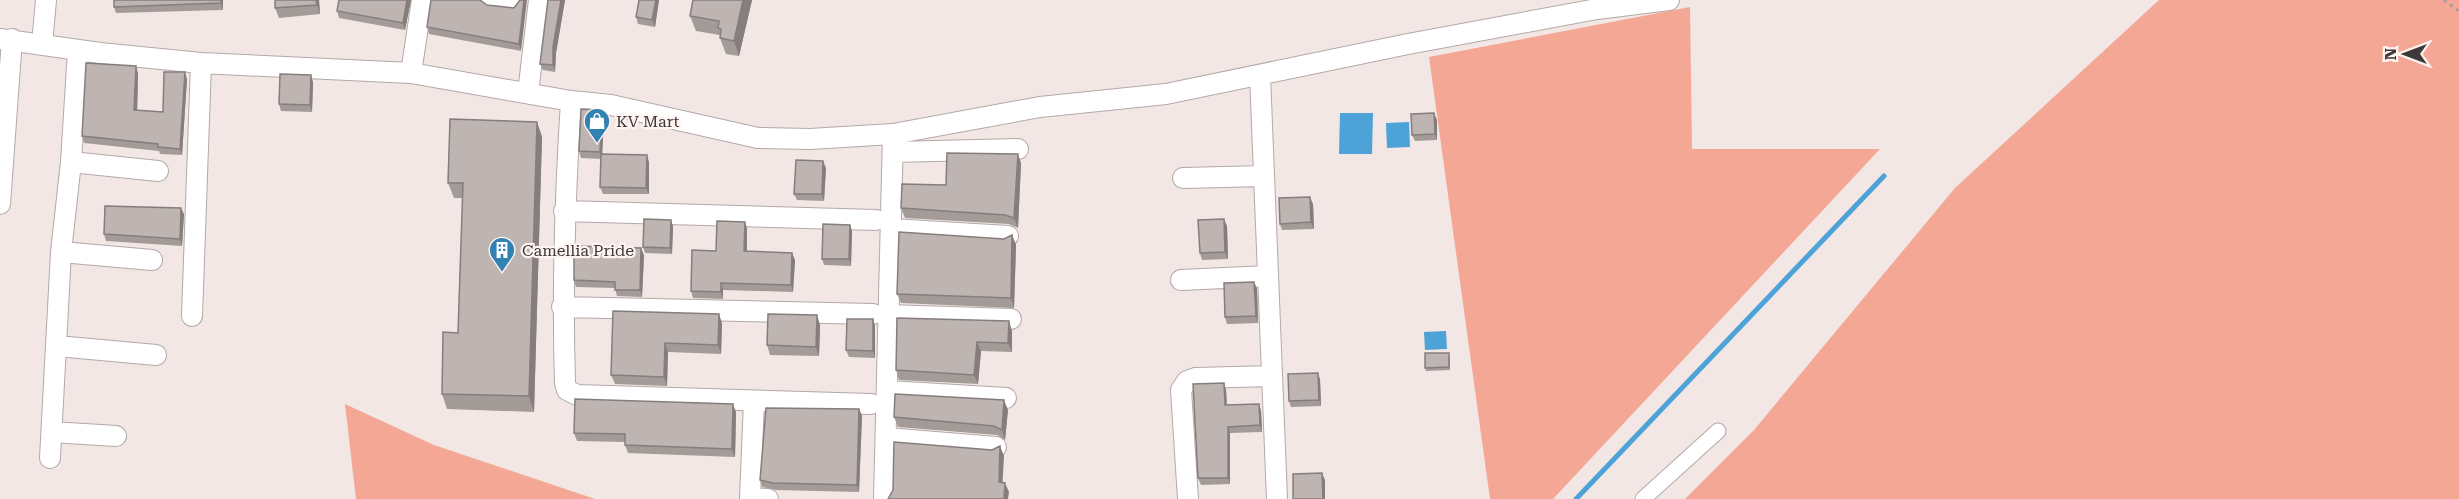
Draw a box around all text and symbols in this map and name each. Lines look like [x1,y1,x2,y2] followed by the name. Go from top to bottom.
[2375,24,2435,84] north arrow
[2381,48,2400,60] text: N
[582,106,612,144] shop icon: KV Mart
[616,112,679,131] place label: KV Mart
[487,235,517,273] building icon: Camellia Pride
[522,241,634,260] place label: Camellia Pride

